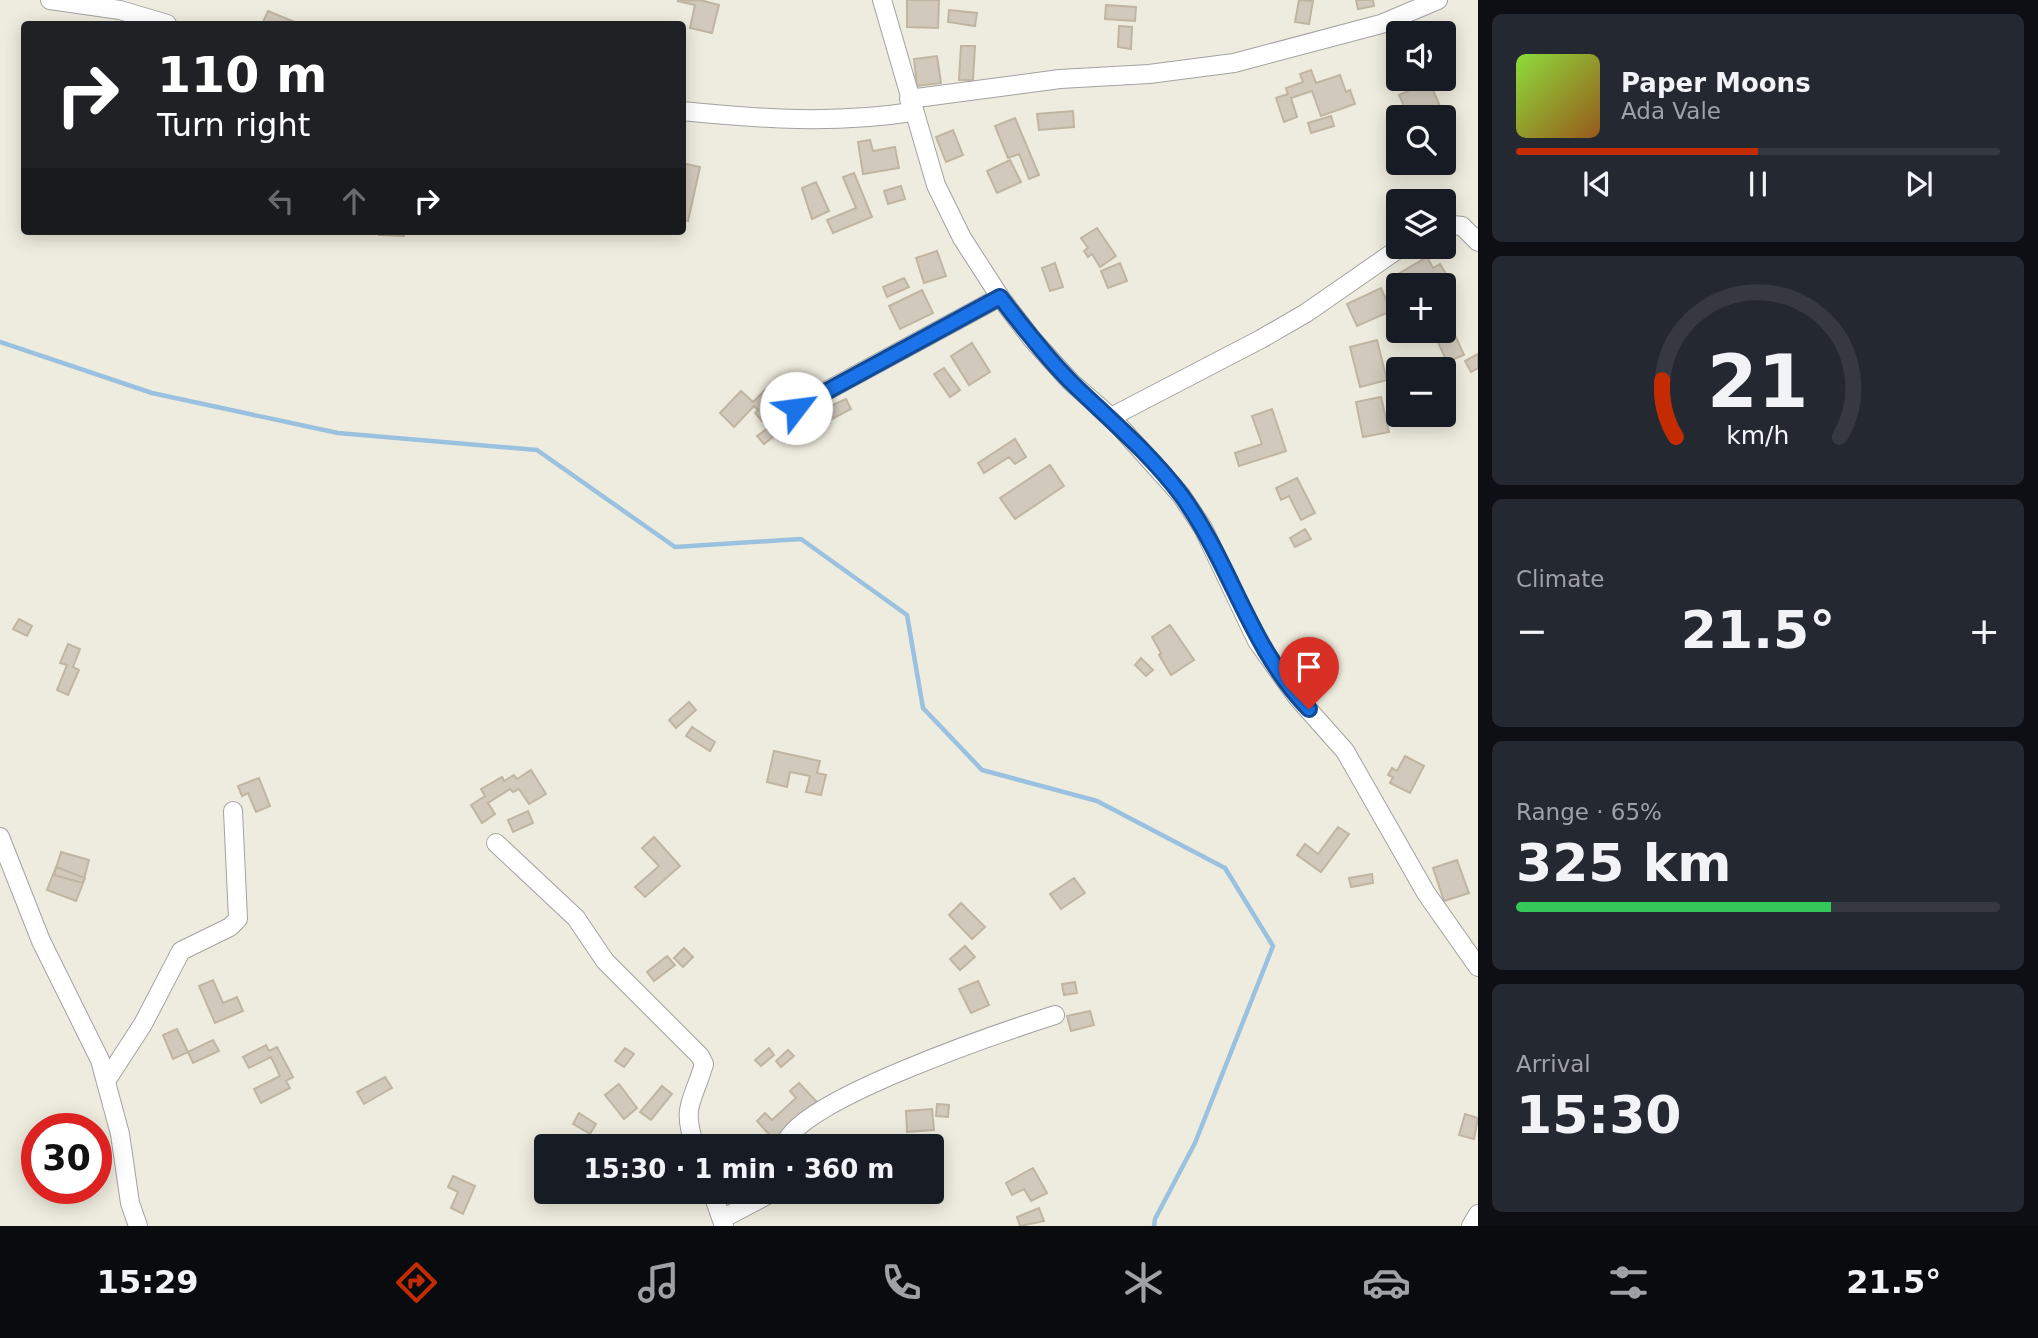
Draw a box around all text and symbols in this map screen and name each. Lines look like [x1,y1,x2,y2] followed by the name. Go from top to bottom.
[1386,21,1456,427] map controls
[1386,21,1456,91] button: sound
[157,47,327,104] text: 110 m
[42,49,133,140] icon: right
[1621,68,1811,98] text: Paper Moons
[1621,98,1721,124] text: Ada Vale
[1386,105,1456,175] button: search
[157,106,310,144] text: Turn right
[1578,165,1616,203] icon: previous
[1739,165,1777,203] icon: pause
[1900,165,1938,203] icon: next
[262,182,300,220] icon: left
[335,182,373,220] icon: ahead
[408,182,446,220] icon: right
[1386,189,1456,259] button: layers
[1386,273,1456,343] button: +
[1707,339,1809,424] text: 21
[1386,357,1456,427] button: −
[759,371,833,445] position arrow
[1726,420,1790,449] text: km/h
[1516,566,1605,592] text: Climate
[1681,600,1835,660] text: 21.5°
[1516,609,1548,653] text: −
[1968,609,2000,653] text: +
[1279,637,1339,709] pin
[1290,648,1328,686] icon: arrive
[1516,799,1662,825] text: Range · 65%
[1516,833,1731,893] text: 325 km
[1516,1051,1591,1077] text: Arrival
[1516,1085,1682,1145] text: 15:30
[21,1113,112,1204] speed limit sign: 30
[584,1154,894,1184] text: 15:30 · 1 min · 360 m
[392,1258,441,1307] icon: directions
[634,1258,683,1307] icon: music
[877,1258,926,1307] icon: phone
[1119,1258,1168,1307] icon: climate
[1362,1258,1411,1307] icon: car
[1604,1258,1653,1307] icon: filters
[97,1263,199,1301] text: 15:29
[1846,1263,1941,1301] text: 21.5°

